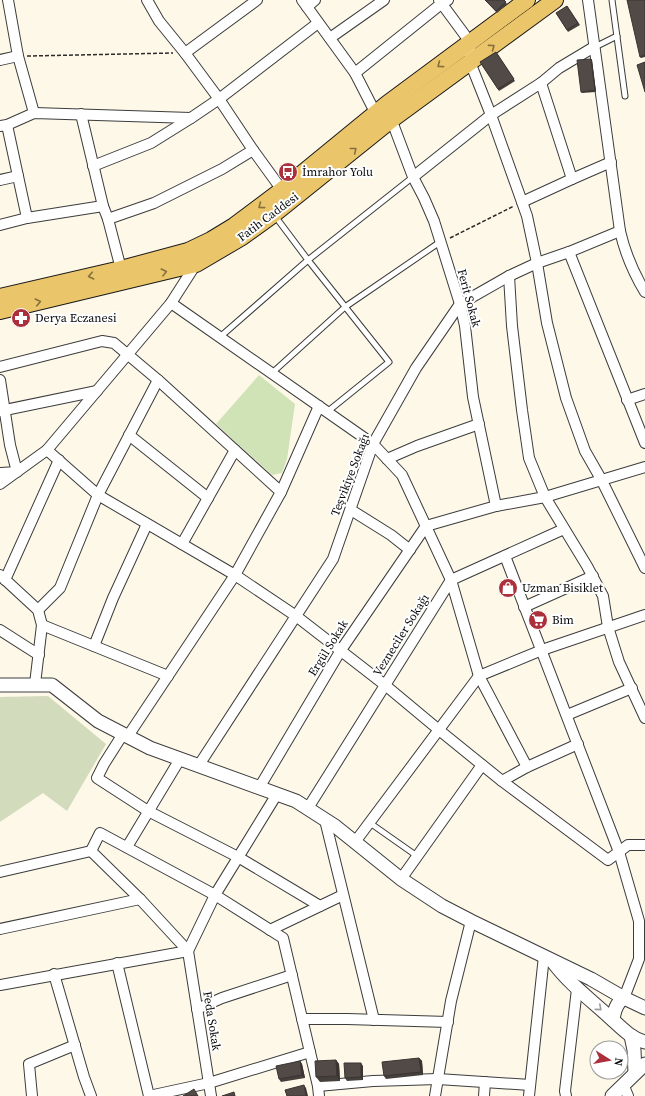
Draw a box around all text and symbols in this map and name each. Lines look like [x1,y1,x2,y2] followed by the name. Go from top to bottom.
[487,44,494,51] one-way arrow
[437,60,444,67] one-way arrow
[350,147,357,154] one-way arrow
[277,161,299,183] bus stop icon: İmrahor Yolu
[302,164,373,180] place label: İmrahor Yolu
[234,189,302,245] street label: Fatih Caddesi
[258,201,265,208] one-way arrow
[454,267,485,329] street label: Ferit Sokak
[161,268,168,276] one-way arrow
[88,271,94,279] one-way arrow
[34,298,41,307] one-way arrow
[10,307,32,329] pharmacy icon: Derya Eczanesi
[35,310,117,326] place label: Derya Eczanesi
[327,431,373,519] street label: Teşvikiye Sokağı
[497,577,519,599] shop icon: Uzman Bisiklet
[522,580,603,596] place label: Uzman Bisiklet
[369,590,433,679] street label: Vezneciler Sokağı
[527,609,549,631] supermarket icon: Bim
[552,612,574,628] place label: Bim
[304,616,352,679] street label: Ergül Sokak
[199,990,225,1052] street label: Feda Sokak
[594,1003,602,1010] one-way arrow
[589,1040,629,1080] north arrow
[610,1056,626,1067] text: N

